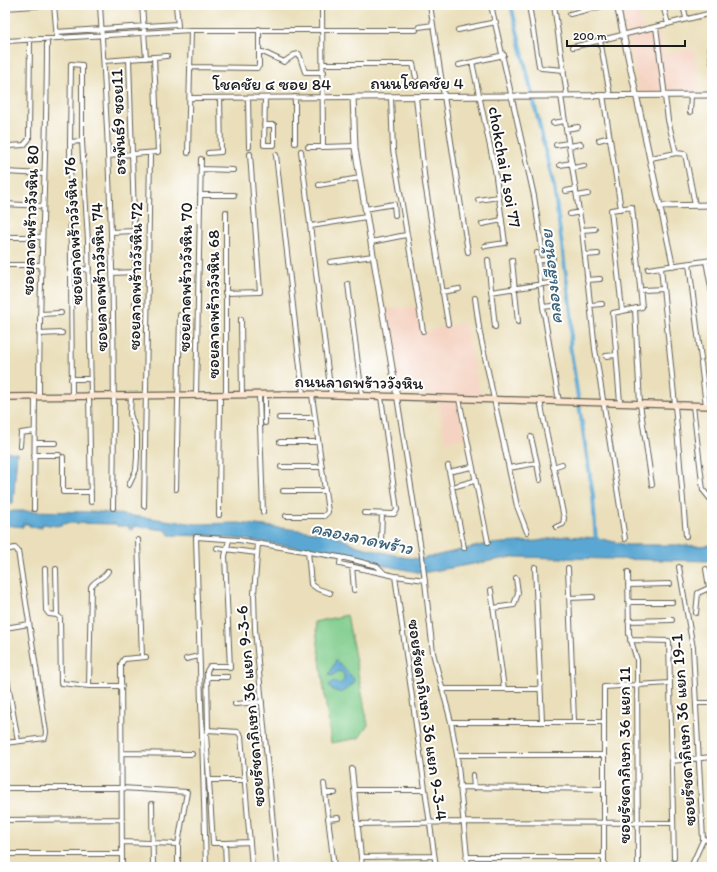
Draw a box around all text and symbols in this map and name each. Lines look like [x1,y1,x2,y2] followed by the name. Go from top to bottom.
[567,22,685,48] scale bar
[573,29,607,43] text: 200 m
[106,69,130,175] street label: อรพันธ์9 ซอย11
[370,73,464,93] street label: ถนนโชคชัย 4
[212,74,331,94] street label: โชคชัย ๔ ซอย 84
[484,105,526,230] street label: chokchai 4 soi 77
[17,145,43,295] street label: ซอยลาดพร้าววังหิน 80
[59,157,87,305] street label: ซอยลาดพร้าววังหิน 76
[86,202,112,352] street label: ซอยลาดพร้าววังหิน 74
[124,202,146,350] street label: ซอยลาดพร้าววังหิน 72
[174,202,196,352] street label: ซอยลาดพร้าววังหิน 70
[535,227,567,325] water label: คลองเสือน้อย
[203,230,223,378] street label: ซอยลาดพร้าววังหิน 68
[294,371,424,393] street label: ถนนลาดพร้าววังหิน
[309,516,416,560] water label: คลองลาดพร้าว
[231,605,269,807] street label: ซอยรัชดาภิเษก 36 แยก 9-3-6
[404,618,452,822] street label: ซอยรัชดาภิเษก 36 แยก 9-3-4
[666,633,700,827] street label: ซอยรัชดาภิเษก 36 แยก 19-1
[614,667,634,843] street label: ซอยรัชดาภิเษก 36 แยก 11

